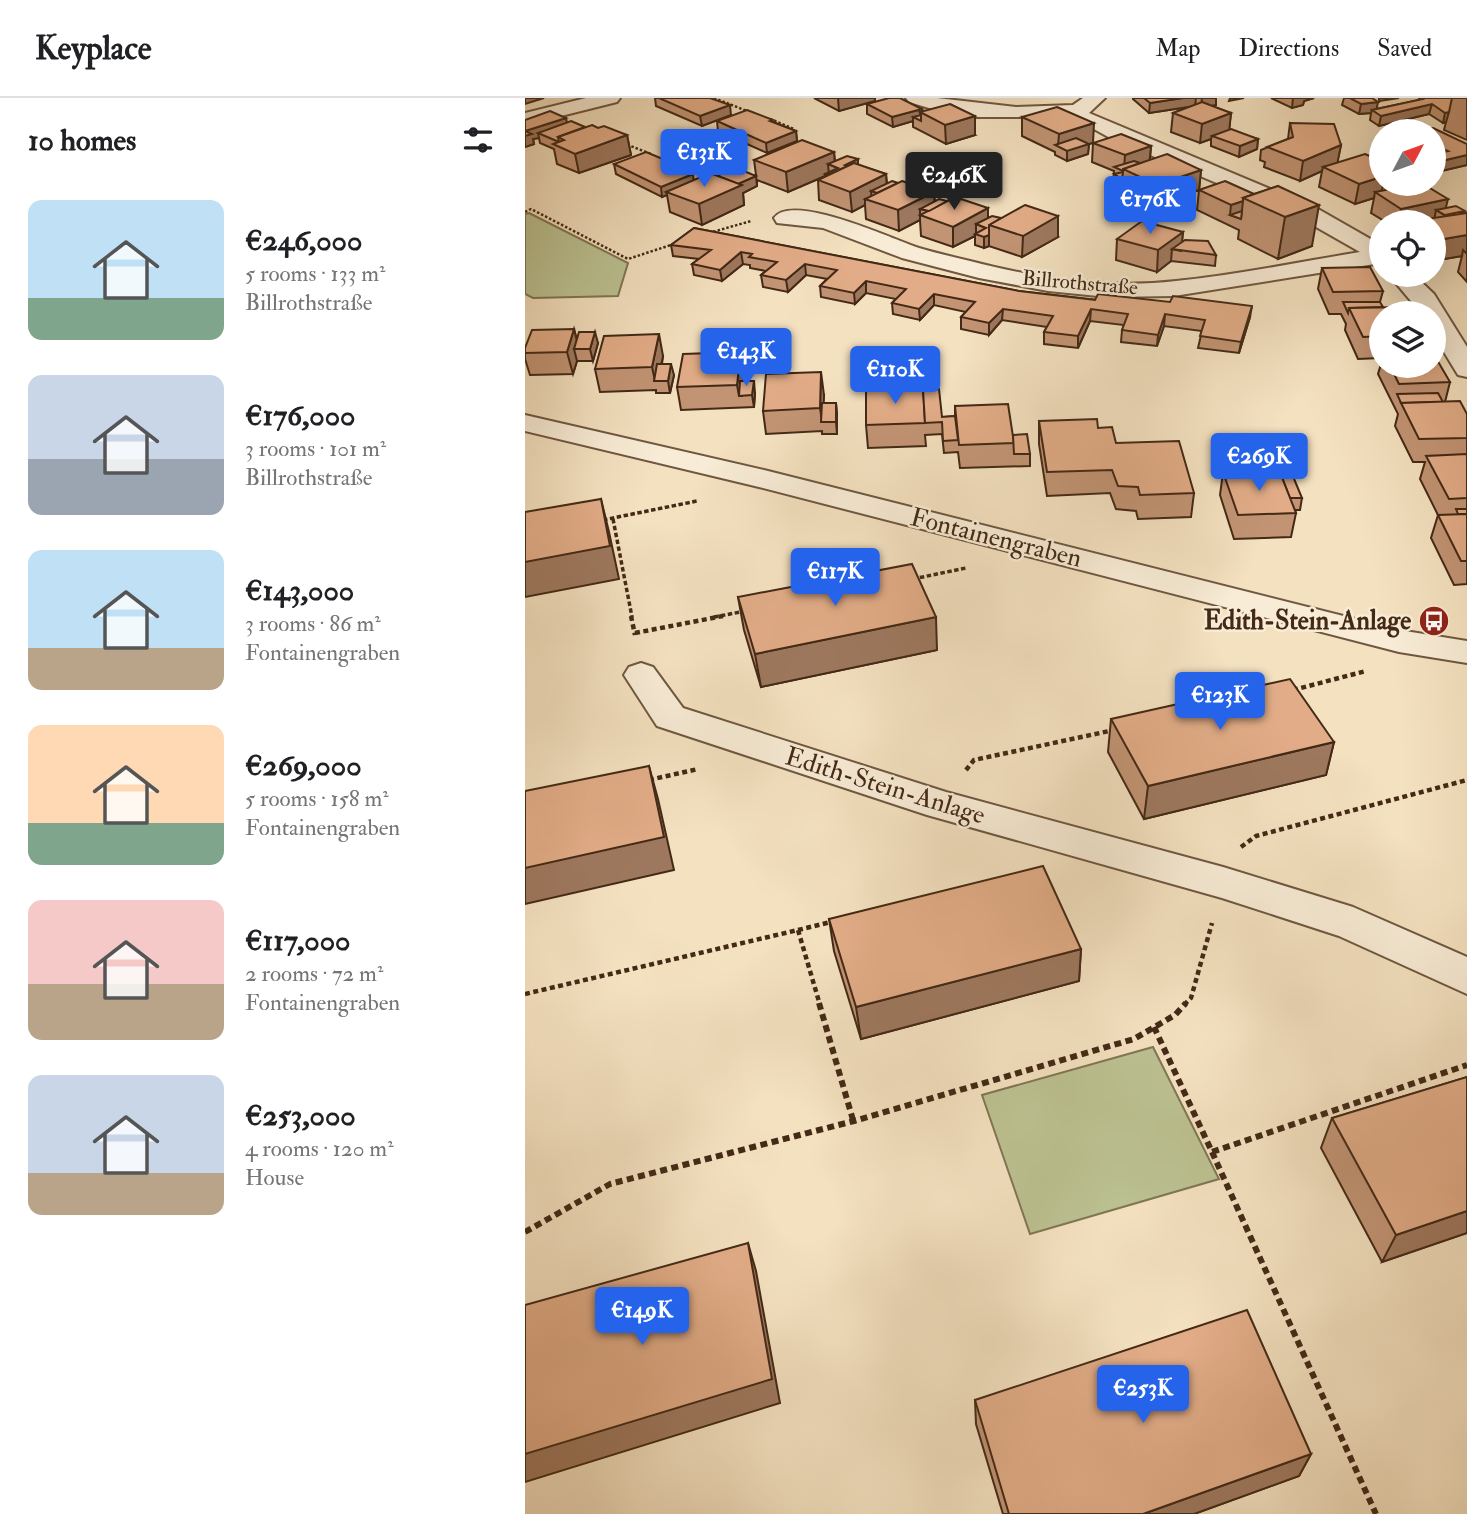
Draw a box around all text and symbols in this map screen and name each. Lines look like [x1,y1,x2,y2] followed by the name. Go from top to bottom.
[35,28,152,69] text: Keyplace
[1155,33,1200,64] text: Map
[1238,33,1339,64] text: Directions
[1377,33,1432,64] text: Saved
[1369,119,1445,196] north arrow
[1369,119,1446,378] map controls
[459,121,497,159] icon: filters
[28,122,136,159] text: 10 homes
[655,130,753,189] pin: €131K
[677,137,731,166] text: €131K
[905,152,1003,212] pin: €246K
[921,160,987,189] text: €246K
[1101,176,1199,236] pin: €176K
[1120,184,1180,213] text: €176K
[1369,210,1446,287] button: locate
[245,222,362,259] text: €246,000
[84,228,168,312] icon: home
[245,259,386,288] text: 5 rooms · 133 m²
[1021,264,1139,302] street label: Billrothstraße
[245,288,372,317] text: Billrothstraße
[1369,301,1446,378] button: layers
[697,328,795,388] pin: €143K
[717,336,775,365] text: €143K
[846,346,944,406] pin: €110K
[866,354,924,383] text: €110K
[245,397,355,434] text: €176,000
[84,403,168,487] icon: home
[245,434,386,463] text: 3 rooms · 101 m²
[1210,434,1308,493] pin: €269K
[1227,441,1291,470] text: €269K
[245,463,372,492] text: Billrothstraße
[907,501,1085,575] street label: Fontainengraben
[786,548,884,608] pin: €117K
[807,556,863,585] text: €117K
[245,572,354,609] text: €143,000
[84,578,168,662] icon: home
[1417,604,1451,638] bus stop icon: Edith-Stein-Anlage
[1204,605,1411,638] place label: Edith-Stein-Anlage
[245,609,381,638] text: 3 rooms · 86 m²
[245,638,400,667] text: Fontainengraben
[1171,672,1269,732] pin: €123K
[1191,680,1249,709] text: €123K
[781,740,989,832] street label: Edith-Stein-Anlage
[245,747,362,784] text: €269,000
[84,753,168,837] icon: home
[245,784,389,813] text: 5 rooms · 158 m²
[245,813,400,842] text: Fontainengraben
[245,922,350,959] text: €117,000
[84,928,168,1012] icon: home
[245,959,383,988] text: 2 rooms · 72 m²
[245,988,400,1017] text: Fontainengraben
[245,1097,356,1134] text: €253,000
[84,1103,168,1187] icon: home
[245,1134,394,1163] text: 4 rooms · 120 m²
[245,1163,304,1192] text: House
[593,1288,691,1347] pin: €149K
[611,1295,673,1324] text: €149K
[1094,1366,1192,1425] pin: €253K
[1113,1373,1173,1402] text: €253K

